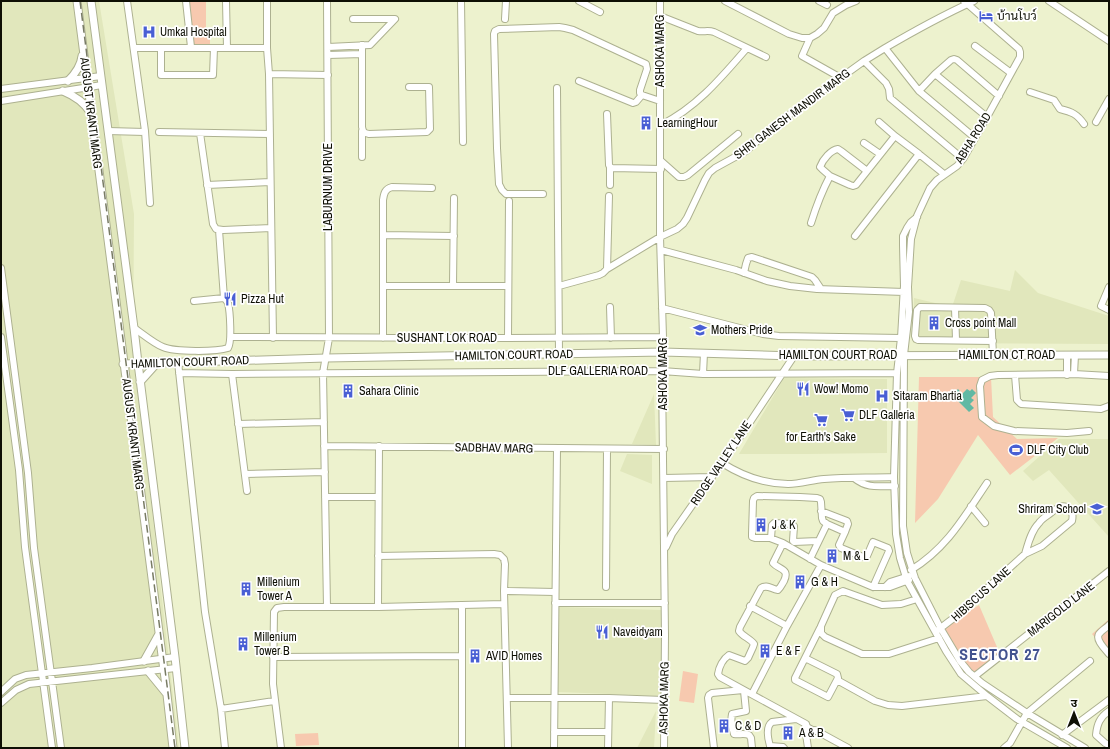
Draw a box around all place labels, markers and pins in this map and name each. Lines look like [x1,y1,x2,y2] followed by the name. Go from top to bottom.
[978,8,994,24] hotel icon: บ้านโบว์
[997,8,1037,24] place label: บ้านโบว์
[141,24,157,40] hospital icon: Umkal Hospital
[160,24,227,40] place label: Umkal Hospital
[638,115,654,131] building icon: LearningHour
[657,115,718,131] place label: LearningHour
[222,291,238,307] restaurant icon: Pizza Hut
[241,291,284,307] place label: Pizza Hut
[926,315,942,331] building icon: Cross point Mall
[945,315,1016,331] place label: Cross point Mall
[692,322,708,338] school or university icon: Mothers Pride
[711,322,773,338] place label: Mothers Pride
[795,381,811,397] restaurant icon: Wow! Momo
[814,381,869,397] place label: Wow! Momo
[340,383,356,399] building icon: Sahara Clinic
[359,383,419,399] place label: Sahara Clinic
[874,388,890,404] hospital icon: Sitaram Bhartia
[893,388,962,404] place label: Sitaram Bhartia
[840,407,856,423] supermarket icon: DLF Galleria
[859,407,915,423] place label: DLF Galleria
[813,412,829,428] supermarket icon: for Earth's Sake
[786,429,856,445] place label: for Earth's Sake
[1008,442,1024,458] sports icon: DLF City Club
[1027,442,1089,458] place label: DLF City Club
[1018,501,1086,517] place label: Shriram School
[1089,501,1105,517] school or university icon: Shriram School
[753,517,769,533] building icon: J & K
[772,517,796,533] place label: J & K
[824,548,840,564] building icon: M & L
[843,548,869,564] place label: M & L
[257,574,300,604] place label: Millenium Tower A
[792,574,808,590] building icon: G & H
[811,574,838,590] place label: G & H
[238,581,254,597] building icon: Millenium Tower A
[594,624,610,640] restaurant icon: Naveidyam
[613,624,663,640] place label: Naveidyam
[254,629,297,659] place label: Millenium Tower B
[235,636,251,652] building icon: Millenium Tower B
[757,643,773,659] building icon: E & F
[776,643,801,659] place label: E & F
[467,648,483,664] building icon: AVID Homes
[485,648,542,664] place label: AVID Homes
[716,718,732,734] building icon: C & D
[735,718,761,734] place label: C & D
[780,725,796,741] building icon: A & B
[798,725,824,741] place label: A & B

